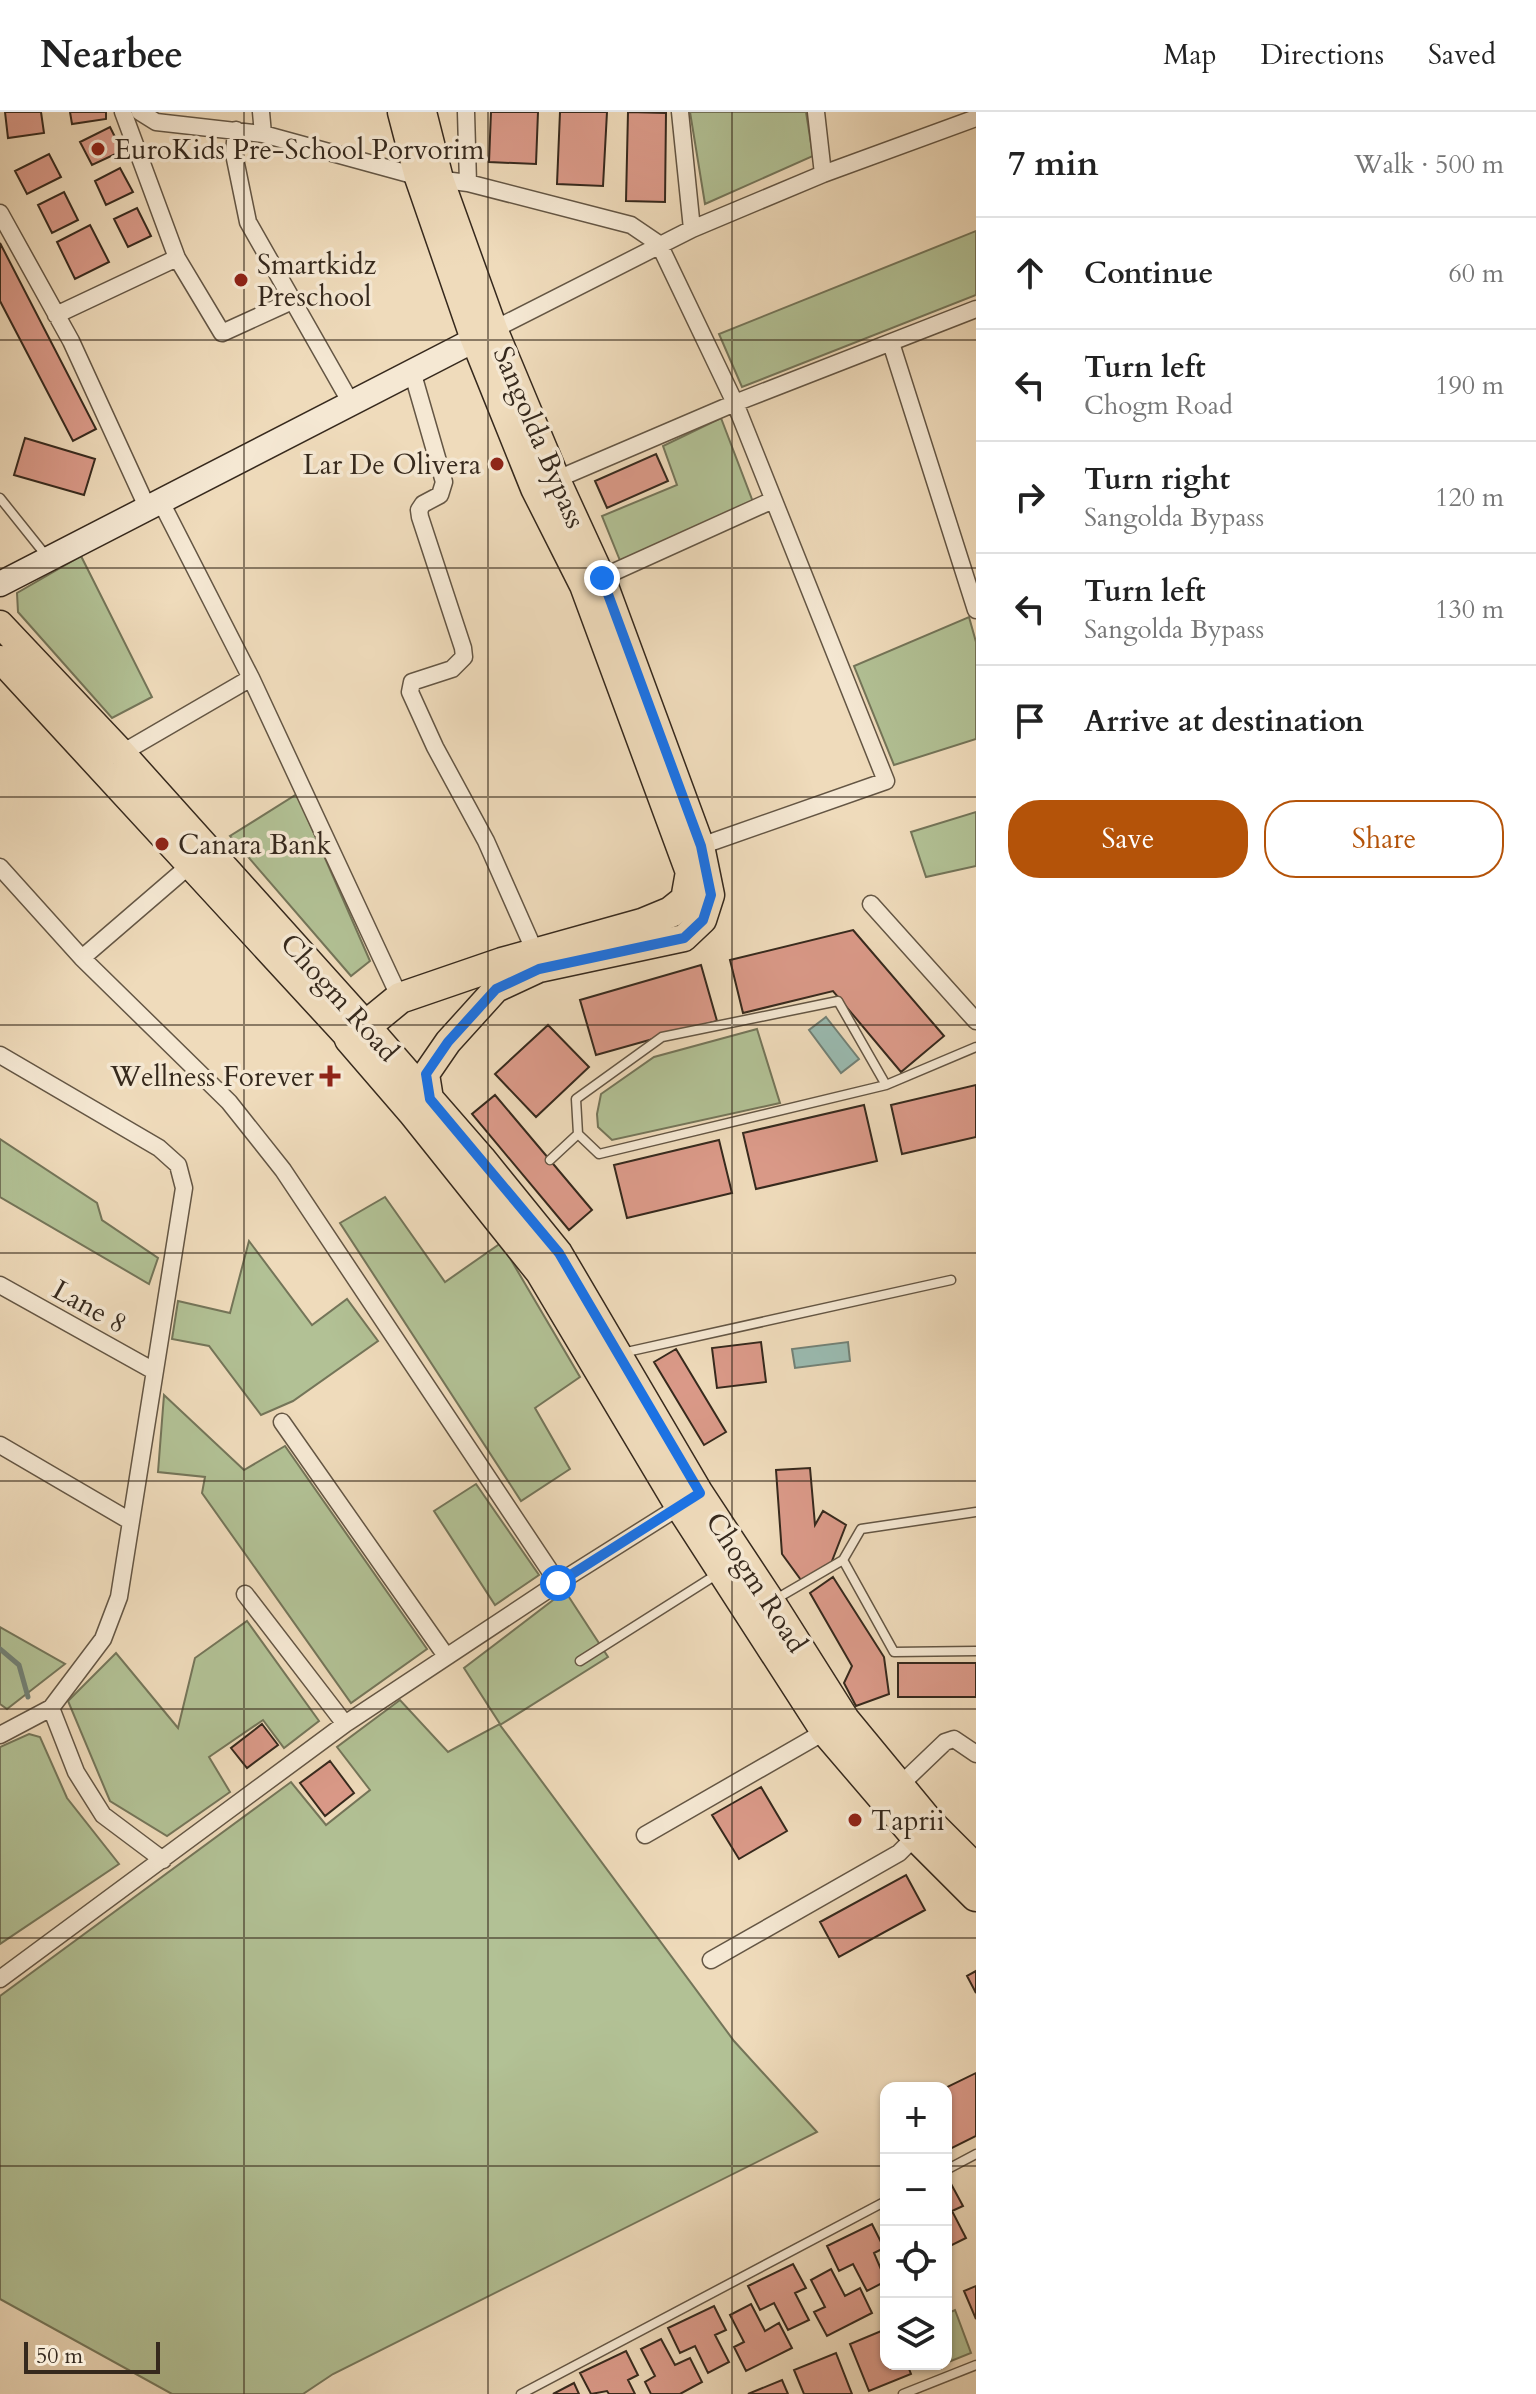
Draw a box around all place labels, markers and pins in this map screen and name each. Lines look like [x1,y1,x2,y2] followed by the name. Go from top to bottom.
[114,131,485,169] place label: EuroKids Pre-School Porvorim
[89,140,107,158] marker: EuroKids Pre-School Porvorim
[257,246,377,316] place label: Smartkidz Preschool
[232,271,250,289] marker: Smartkidz Preschool
[303,446,481,484] place label: Lar De Olivera
[488,455,506,473] marker: Lar De Olivera
[178,826,331,864] place label: Canara Bank
[153,835,171,853] marker: Canara Bank
[109,1058,315,1096] place label: Wellness Forever
[321,1067,339,1085] marker: Wellness Forever
[871,1802,945,1840] place label: Taprii
[846,1811,864,1829] marker: Taprii

